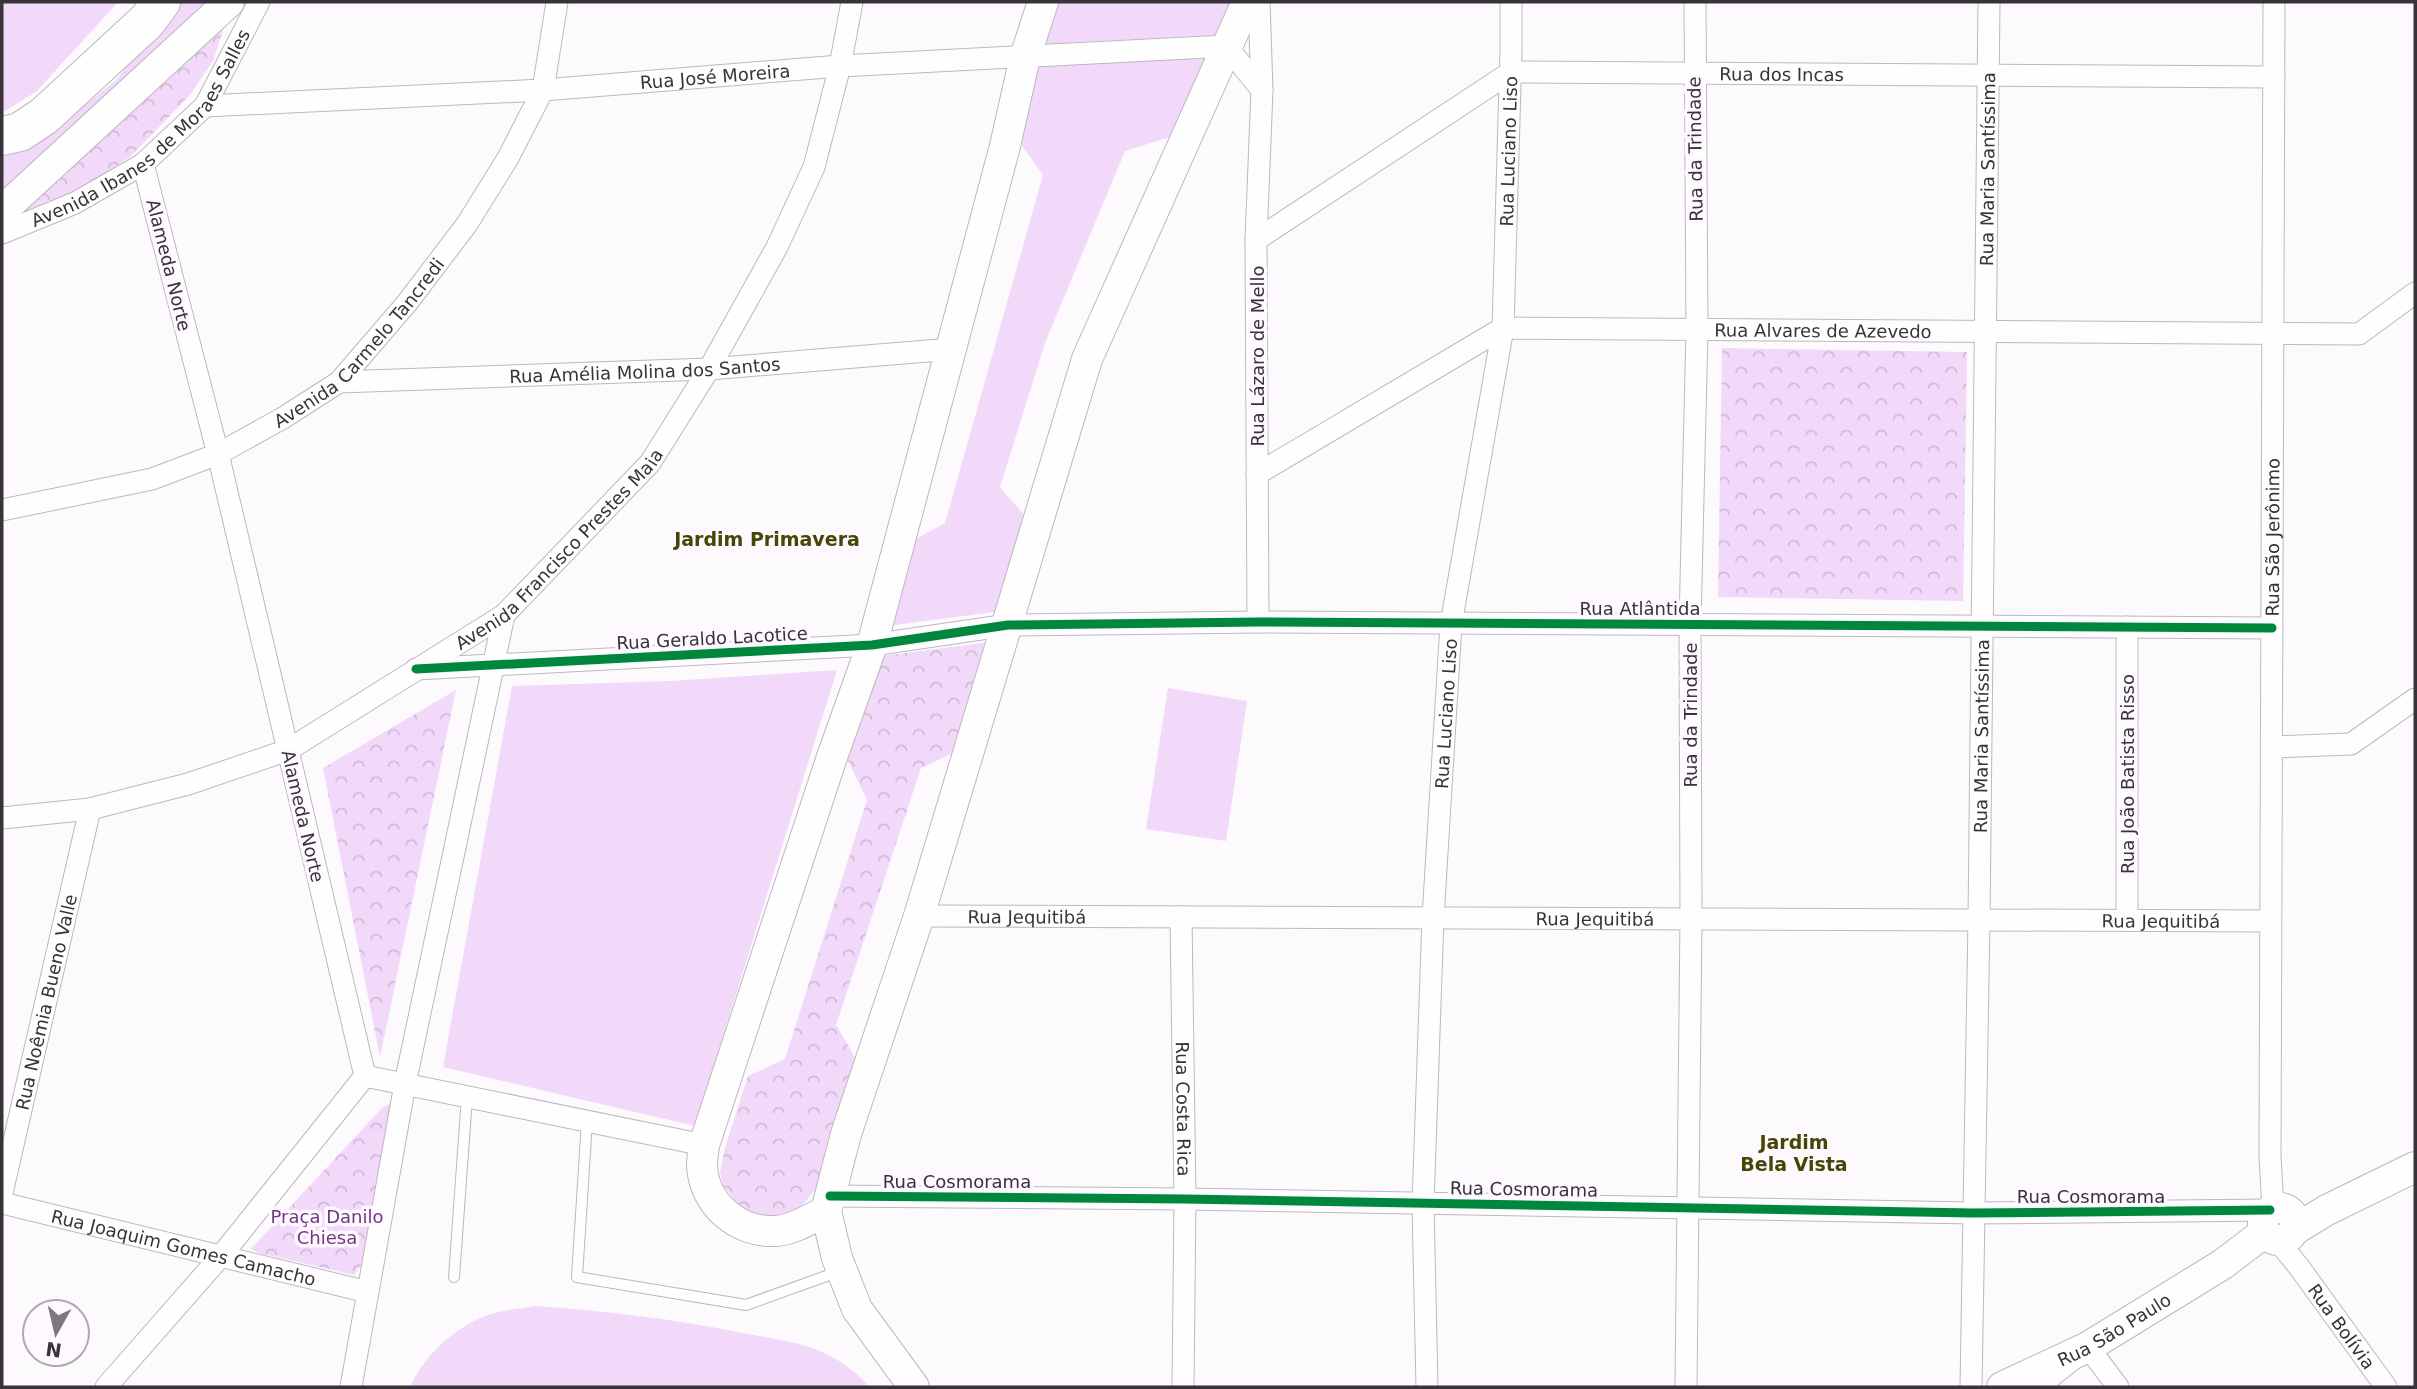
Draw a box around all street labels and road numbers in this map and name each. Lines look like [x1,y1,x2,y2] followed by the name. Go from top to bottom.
[28,25,254,230] street label: Avenida Ibanes de Moraes Salles
[639,60,791,93] street label: Rua José Moreira
[1719,63,1844,85] street label: Rua dos Incas
[1976,72,1999,266] street label: Rua Maria Santíssima
[1495,76,1521,227] street label: Rua Luciano Liso
[1683,76,1707,222] street label: Rua da Trindade
[142,197,196,333] street label: Alameda Norte
[270,254,448,431] street label: Avenida Carmelo Tancredi
[1247,266,1268,446] street label: Rua Lázaro de Mello
[1714,319,1932,342] street label: Rua Alvares de Azevedo
[509,353,781,387] street label: Rua Amélia Molina dos Santos
[451,445,667,653] street label: Avenida Francisco Prestes Maia
[2261,458,2283,616] street label: Rua São Jerônimo
[1580,598,1700,619] street label: Rua Atlântida
[616,623,808,653] street label: Rua Geraldo Lacotice
[1430,638,1461,789] street label: Rua Luciano Liso
[1969,639,1993,833] street label: Rua Maria Santíssima
[1680,642,1701,788] street label: Rua da Trindade
[2117,674,2138,874] street label: Rua João Batista Risso
[278,748,328,884] street label: Alameda Norte
[11,892,81,1112] street label: Rua Noêmia Bueno Valle
[968,906,1086,927] street label: Rua Jequitibá
[1536,908,1654,929] street label: Rua Jequitibá
[2102,910,2220,931] street label: Rua Jequitibá
[1172,1041,1195,1177] street label: Rua Costa Rica
[883,1171,1031,1192] street label: Rua Cosmorama
[1450,1177,1598,1201] street label: Rua Cosmorama
[2017,1186,2165,1207] street label: Rua Cosmorama
[49,1205,318,1289] street label: Rua Joaquim Gomes Camacho
[2304,1280,2380,1373] street label: Rua Bolívia
[2054,1288,2174,1370] street label: Rua São Paulo

